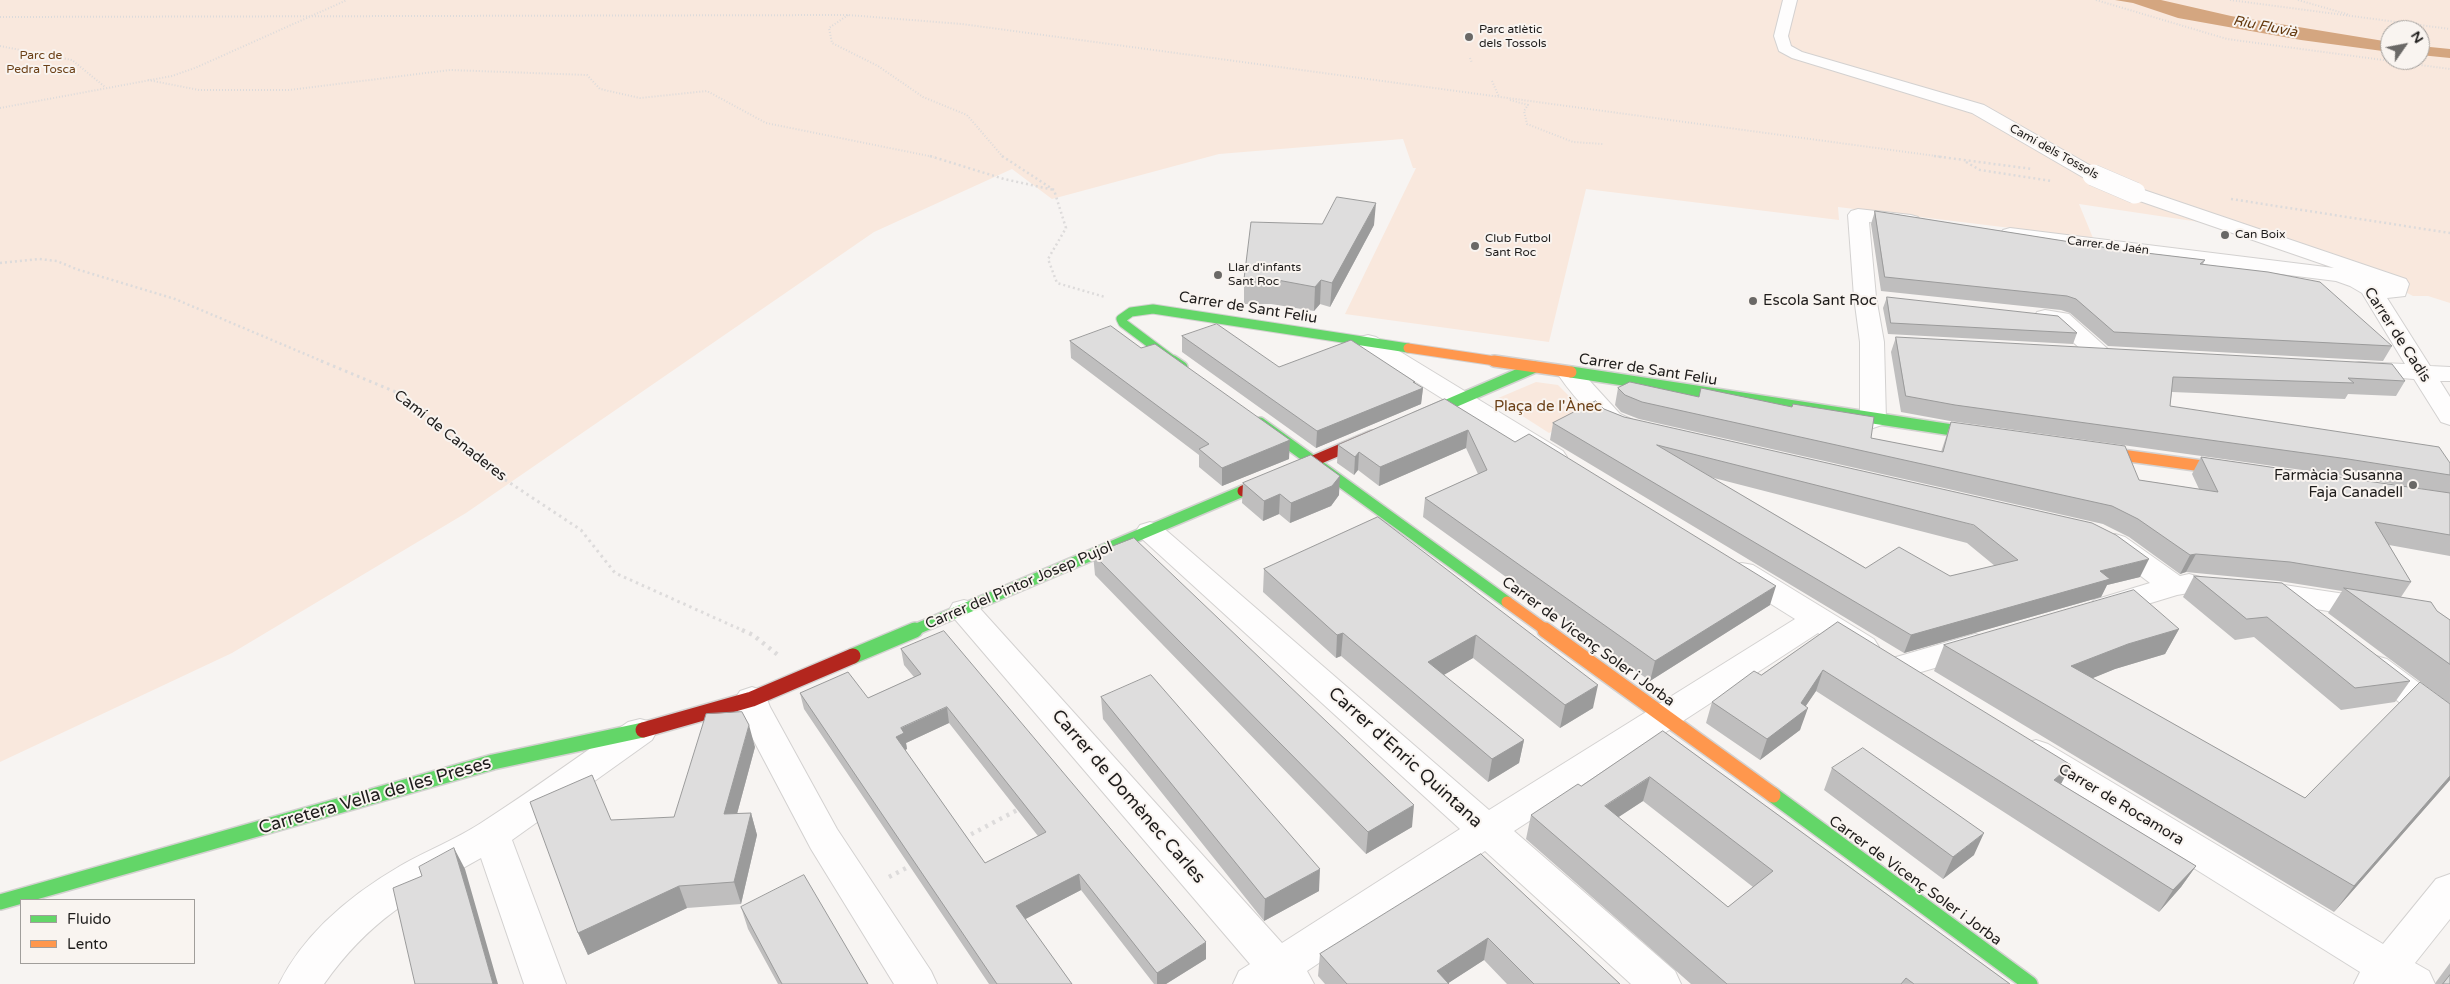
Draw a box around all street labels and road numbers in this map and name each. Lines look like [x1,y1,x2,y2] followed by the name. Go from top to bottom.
[2007,122,2101,182] street label: Camí dels Tossols
[2066,234,2150,258] street label: Carrer de Jaén
[2360,284,2434,386] street label: Carrer de Cadis
[1177,288,1319,328] street label: Carrer de Sant Feliu
[1577,350,1719,390] street label: Carrer de Sant Feliu
[390,387,510,485] street label: Camí de Canaderes
[923,538,1115,634] street label: Carrer del Pintor Josep Pujol
[1498,573,1678,711] street label: Carrer de Vicenç Soler i Jorba
[1323,683,1487,833] street label: Carrer d'Enric Quintana
[1047,706,1209,888] street label: Carrer de Domènec Carles
[256,752,494,840] street label: Carretera Vella de les Preses
[2055,760,2187,850] street label: Carrer de Rocamora
[1825,812,2005,950] street label: Carrer de Vicenç Soler i Jorba

